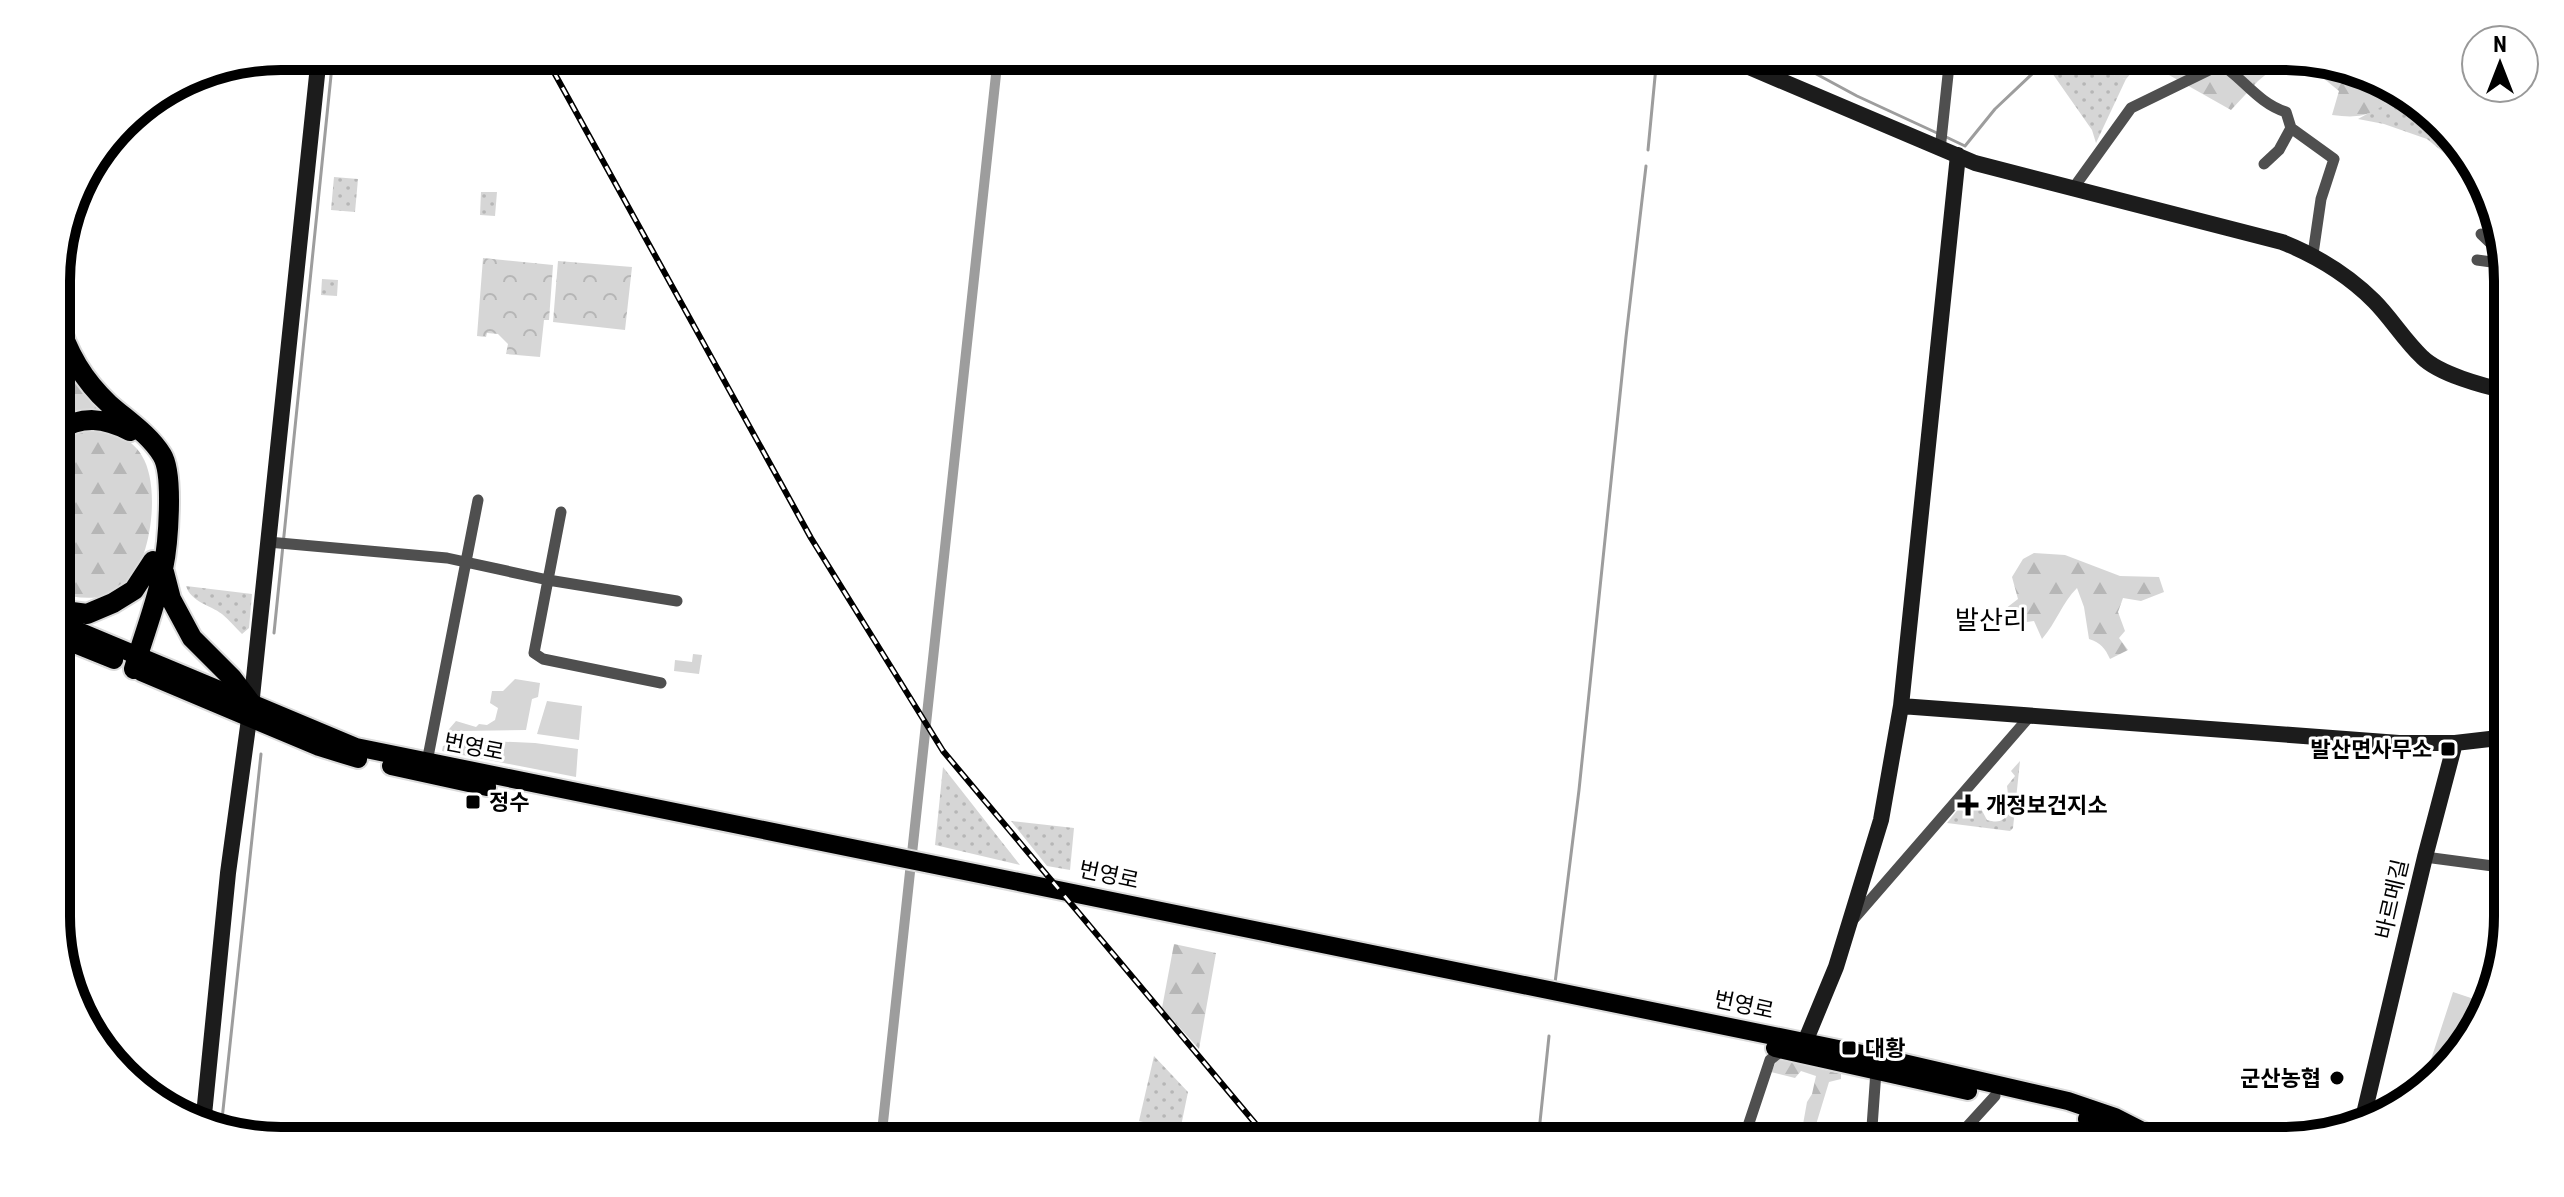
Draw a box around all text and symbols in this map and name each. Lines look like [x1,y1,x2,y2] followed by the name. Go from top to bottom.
[2460,24,2540,104] north arrow
[2493,32,2507,57] text: N
[1955,605,2027,635] district label: 발산리
[442,729,506,765] street label: 번영로
[2311,737,2432,762] place label: 발산면사무소
[2439,740,2457,758] marker: 발산면사무소
[489,790,529,815] place label: 정수
[464,793,482,811] marker: 정수
[1986,793,2107,818] place label: 개정보건지소
[1957,794,1979,816] marker: 개정보건지소
[1077,856,1141,894] street label: 번영로
[2371,857,2413,941] street label: 바르메길
[1712,986,1776,1024] street label: 번영로
[1865,1036,1905,1061] place label: 대황
[1840,1039,1858,1057] marker: 대황
[2240,1066,2321,1091] place label: 군산농협
[2328,1069,2346,1087] marker: 군산농협

